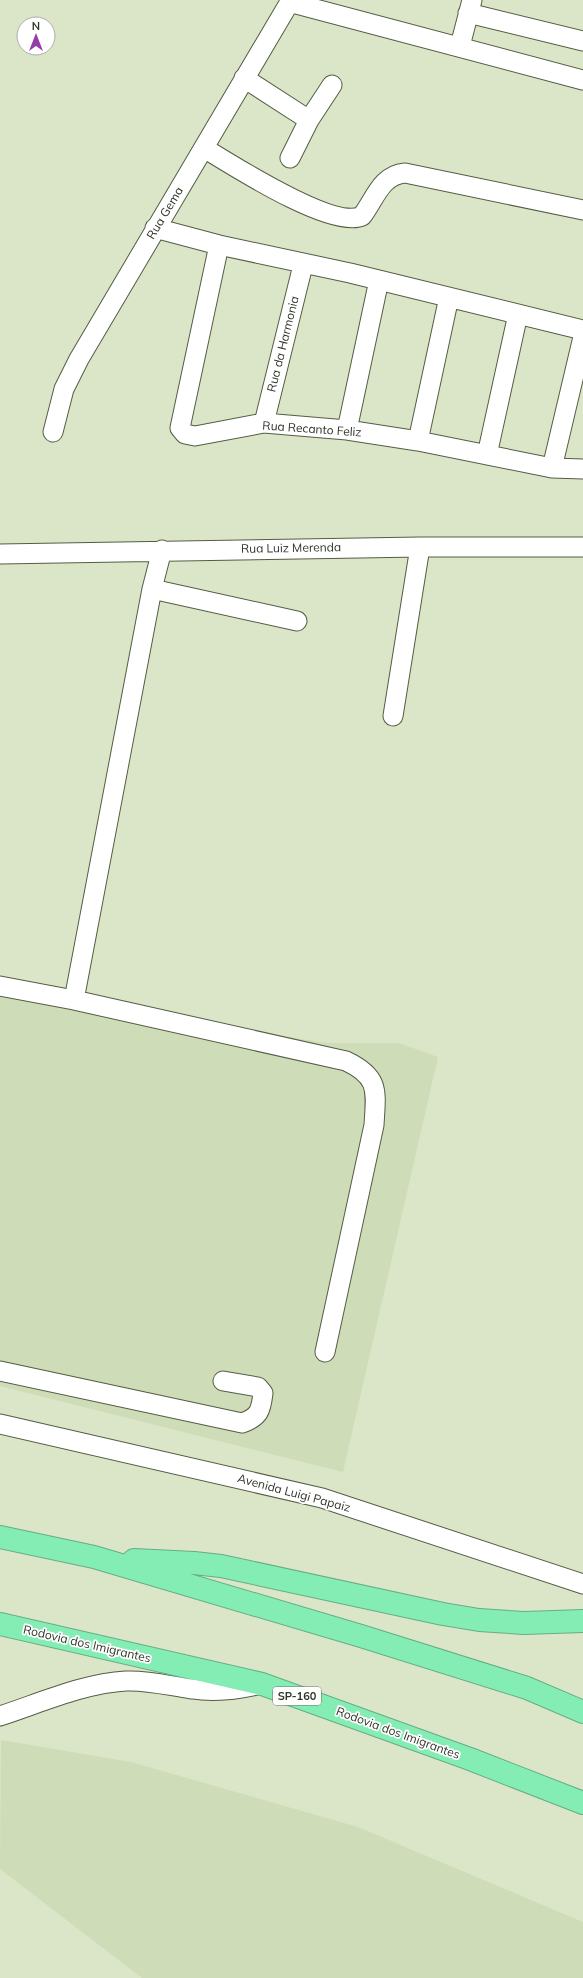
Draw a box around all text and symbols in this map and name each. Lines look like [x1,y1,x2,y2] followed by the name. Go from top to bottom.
[16,16,56,56] north arrow
[32,19,40,33] text: N
[143,184,186,242] street label: Rua Gema
[263,294,302,393] street label: Rua da Harmonia
[262,418,362,439] street label: Rua Recanto Feliz
[241,539,341,556] street label: Rua Luiz Merenda
[236,1470,352,1515] street label: Avenida Luigi Papaiz
[22,1622,152,1666] street label: Rodovia dos Imigrantes
[273,1687,321,1705] road number: SP-160
[334,1703,462,1762] street label: Rodovia dos Imigrantes

